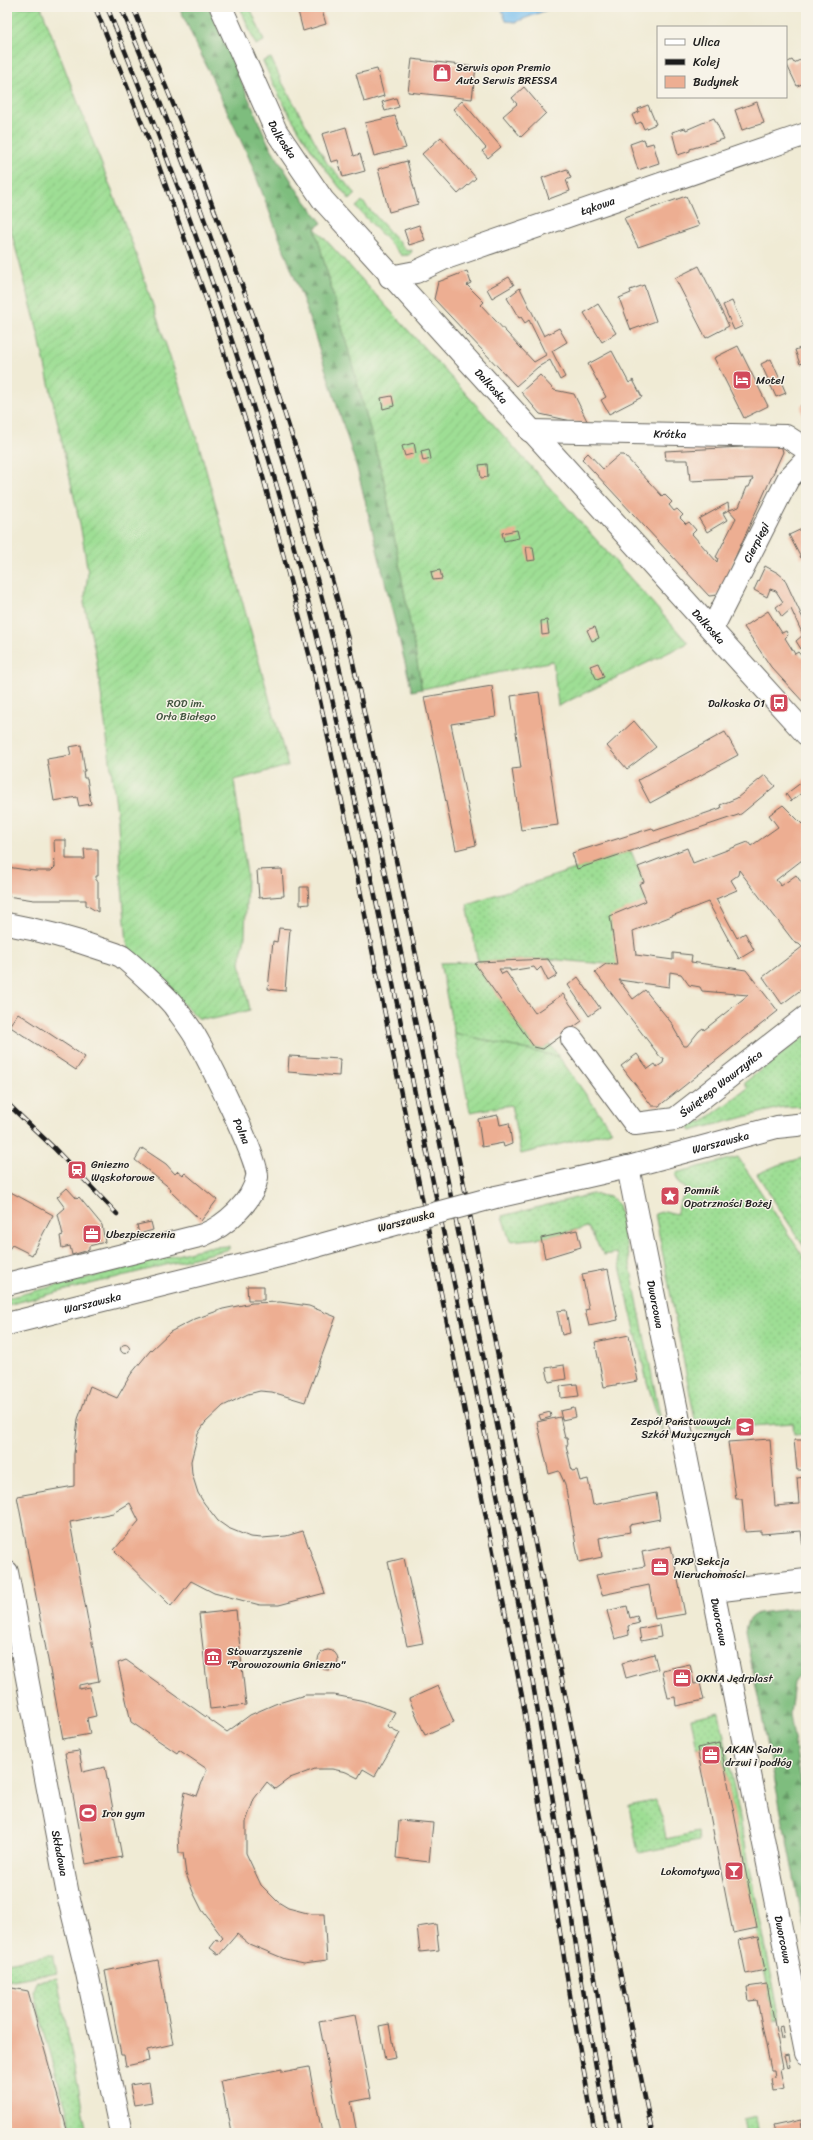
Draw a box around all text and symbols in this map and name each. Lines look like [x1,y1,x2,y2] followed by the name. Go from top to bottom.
[657,26,787,98] legend
[693,31,721,53] text: Ulica
[693,51,720,73] text: Kolej
[455,58,557,90] place label: Serwis opon Premio Auto Serwis BRESSA
[431,62,453,84] shop icon: Serwis opon Premio Auto Serwis BRESSA
[693,71,739,93] text: Budynek
[263,117,302,163] street label: Dalkoska
[578,191,618,220] street label: Łąkowa
[470,364,513,409] street label: Dalkoska
[731,369,753,391] hotel icon: Motel
[756,371,785,390] place label: Motel
[653,424,687,444] street label: Krótka
[738,518,775,566] street label: Cierpięgi
[687,604,730,649] street label: Dalkoska
[768,692,790,714] bus stop icon: Dalkoska 01
[156,694,216,726] park label: ROD im. Orła Białego
[708,694,765,713] place label: Dalkoska 01
[675,1044,767,1122] street label: Świętego Wawrzyńca
[228,1115,256,1147] street label: Polna
[690,1125,751,1159] street label: Warszawska
[91,1155,155,1187] place label: Gniezno Wąskotorowe
[66,1159,88,1181] station icon: Gniezno Wąskotorowe
[684,1181,772,1213] place label: Pomnik Opatrzności Bożej
[659,1185,681,1207] place icon: Pomnik Opatrzności Bożej
[375,1204,437,1238] street label: Warszawska
[81,1223,103,1245] office icon: Ubezpieczenia
[106,1225,176,1244] place label: Ubezpieczenia
[641,1279,670,1330] street label: Dworcowa
[62,1286,123,1319] street label: Warszawska
[631,1412,731,1444] place label: Zespół Państwowych Szkół Muzycznych
[734,1416,756,1438] school or university icon: Zespół Państwowych Szkół Muzycznych
[674,1552,746,1584] place label: PKP Sekcja Nieruchomości
[649,1556,671,1578] office icon: PKP Sekcja Nieruchomości
[705,1596,734,1648] street label: Dworcowa
[227,1642,347,1674] place label: Stowarzyszenie "Parowozownia Gniezno"
[202,1646,224,1668] museum icon: Stowarzyszenie "Parowozownia Gniezno"
[671,1667,693,1689] office icon: OKNA Jędrplast
[696,1669,773,1688] place label: OKNA Jędrplast
[724,1740,792,1772] place label: AKAN Salon drzwi i podłóg
[700,1744,722,1766] office icon: AKAN Salon drzwi i podłóg
[77,1802,99,1824] sports icon: Iron gym
[101,1804,146,1823] place label: Iron gym
[46,1828,74,1878] street label: Składowa
[723,1860,745,1882] bar icon: Lokomotywa
[661,1862,720,1881] place label: Lokomotywa
[769,1914,797,1966] street label: Dworcowa

